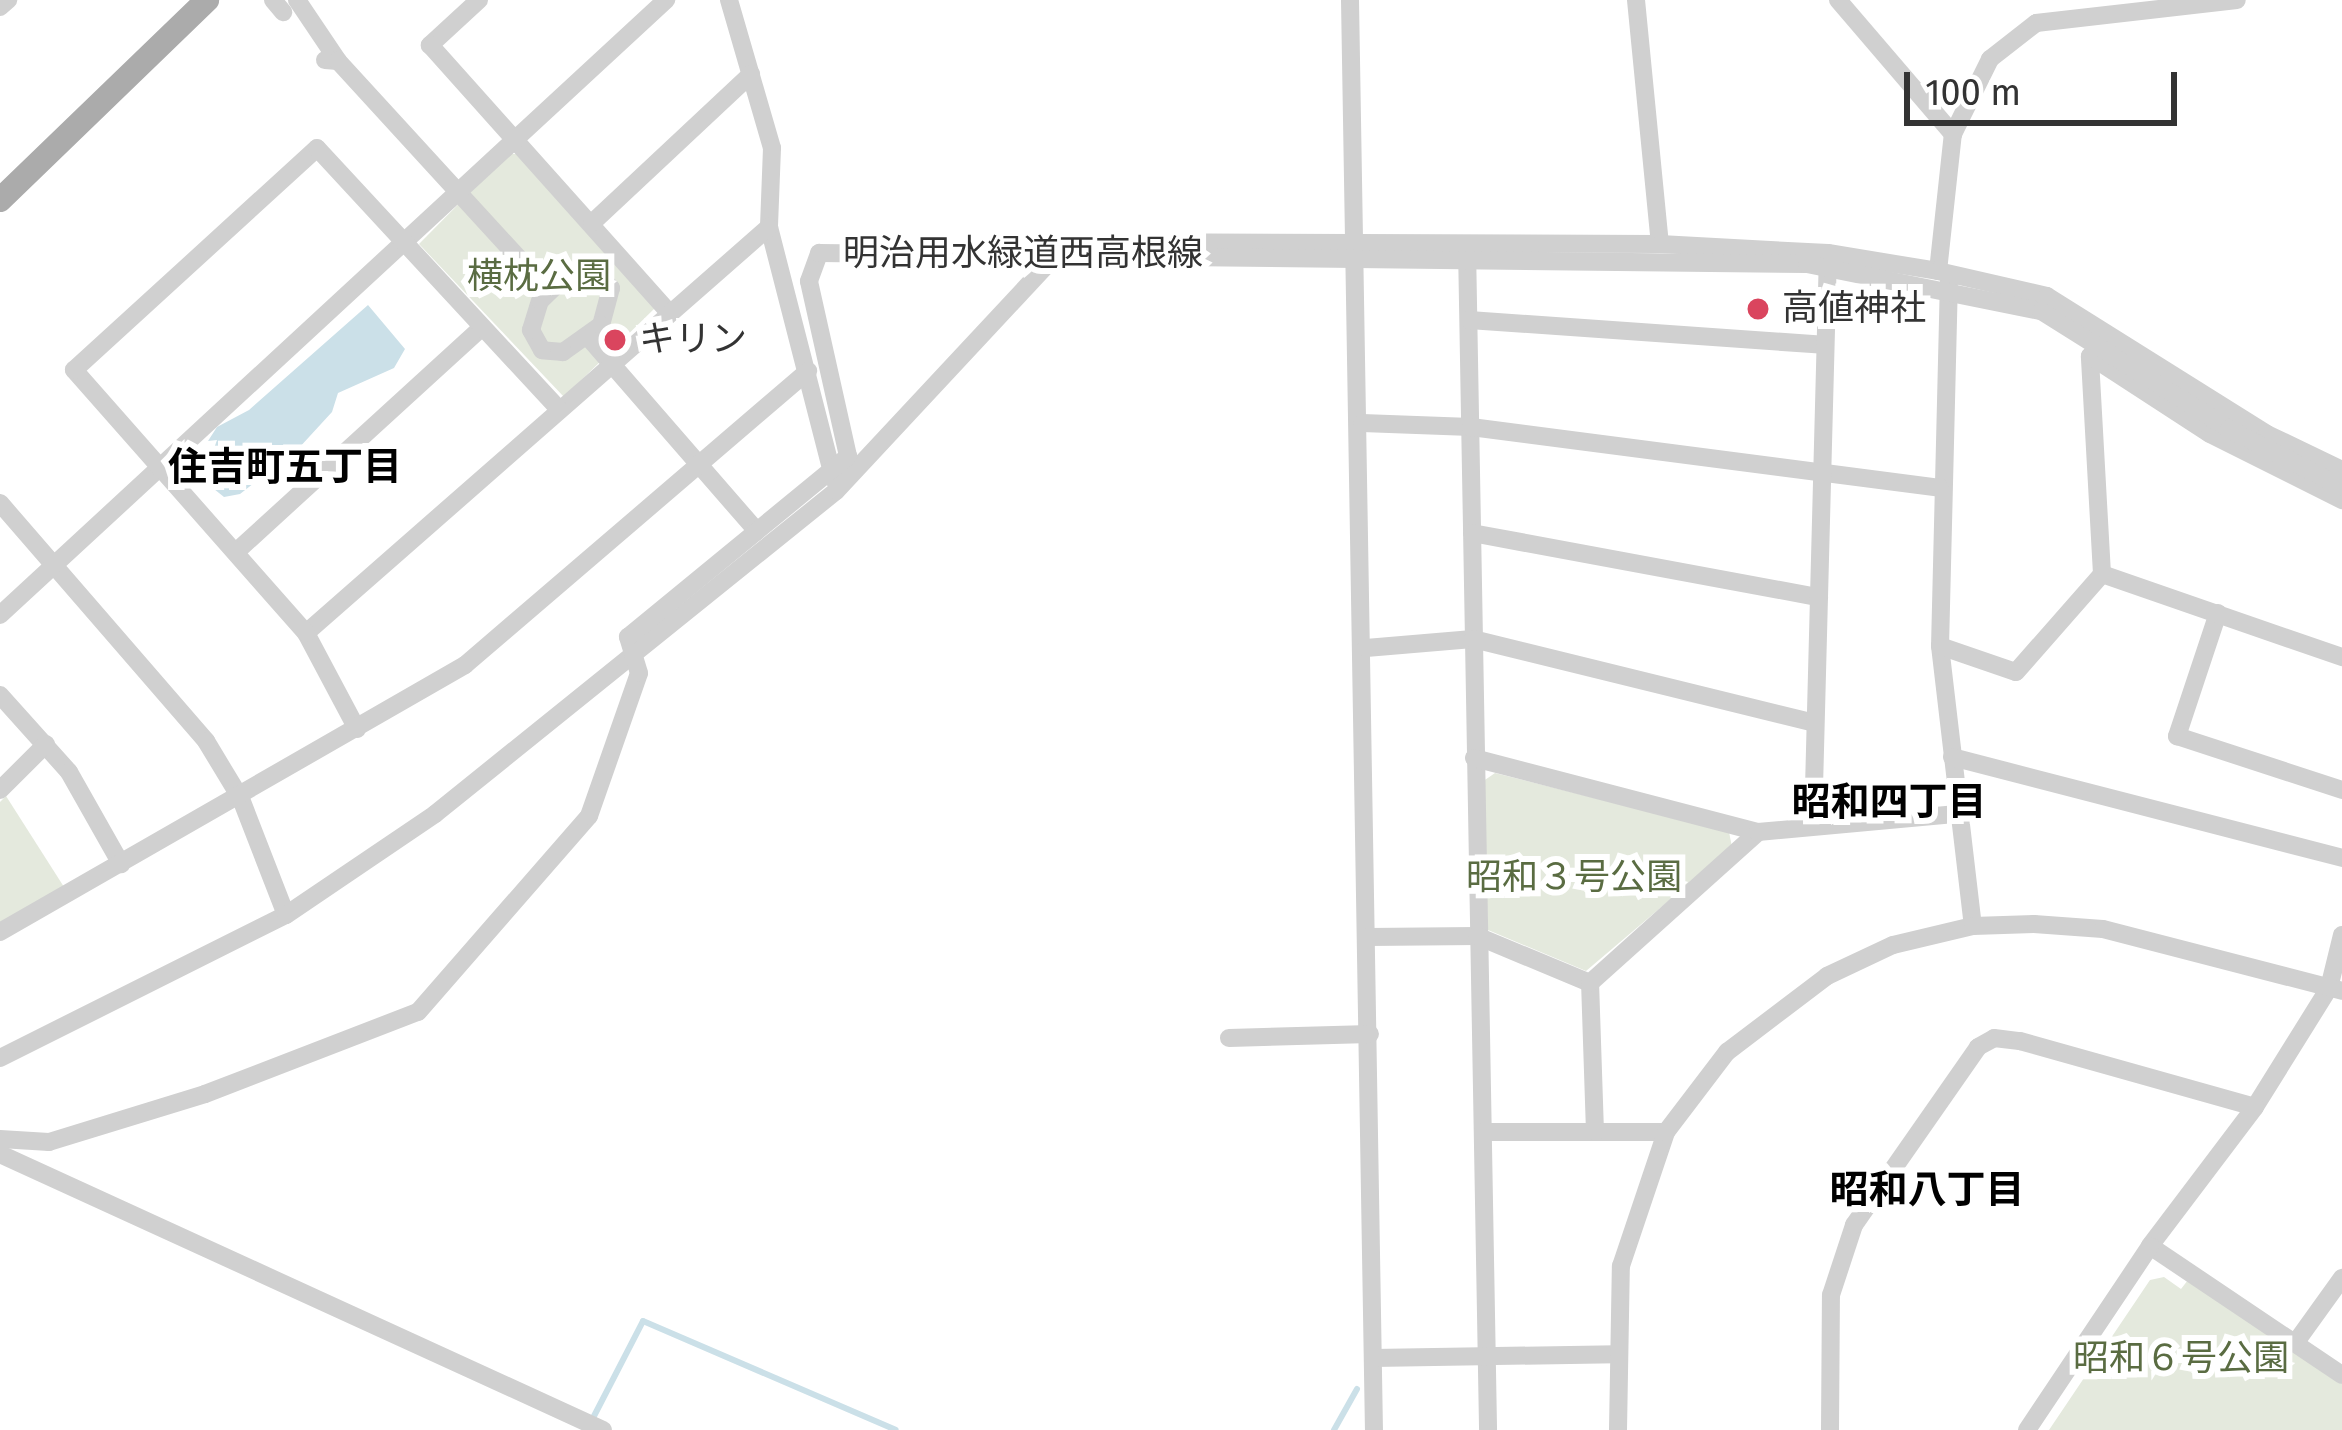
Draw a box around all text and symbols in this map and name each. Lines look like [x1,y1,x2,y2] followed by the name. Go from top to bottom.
[1910,48,2183,122] scale bar
[1925,71,2021,115] text: 100 m
[843,232,1203,276] street label: 明治用水緑道西高根線
[467,255,611,299] park label: 横枕公園
[1782,287,1926,331] place label: 高値神社
[1745,296,1771,322] marker: 高値神社
[639,318,747,362] place label: キリン
[602,327,628,353] marker: キリン
[168,444,402,490] district label: 住吉町五丁目
[1792,779,1986,825] district label: 昭和四丁目
[1466,856,1682,900] park label: 昭和３号公園
[1830,1167,2024,1213] district label: 昭和八丁目
[2073,1337,2289,1381] park label: 昭和６号公園

